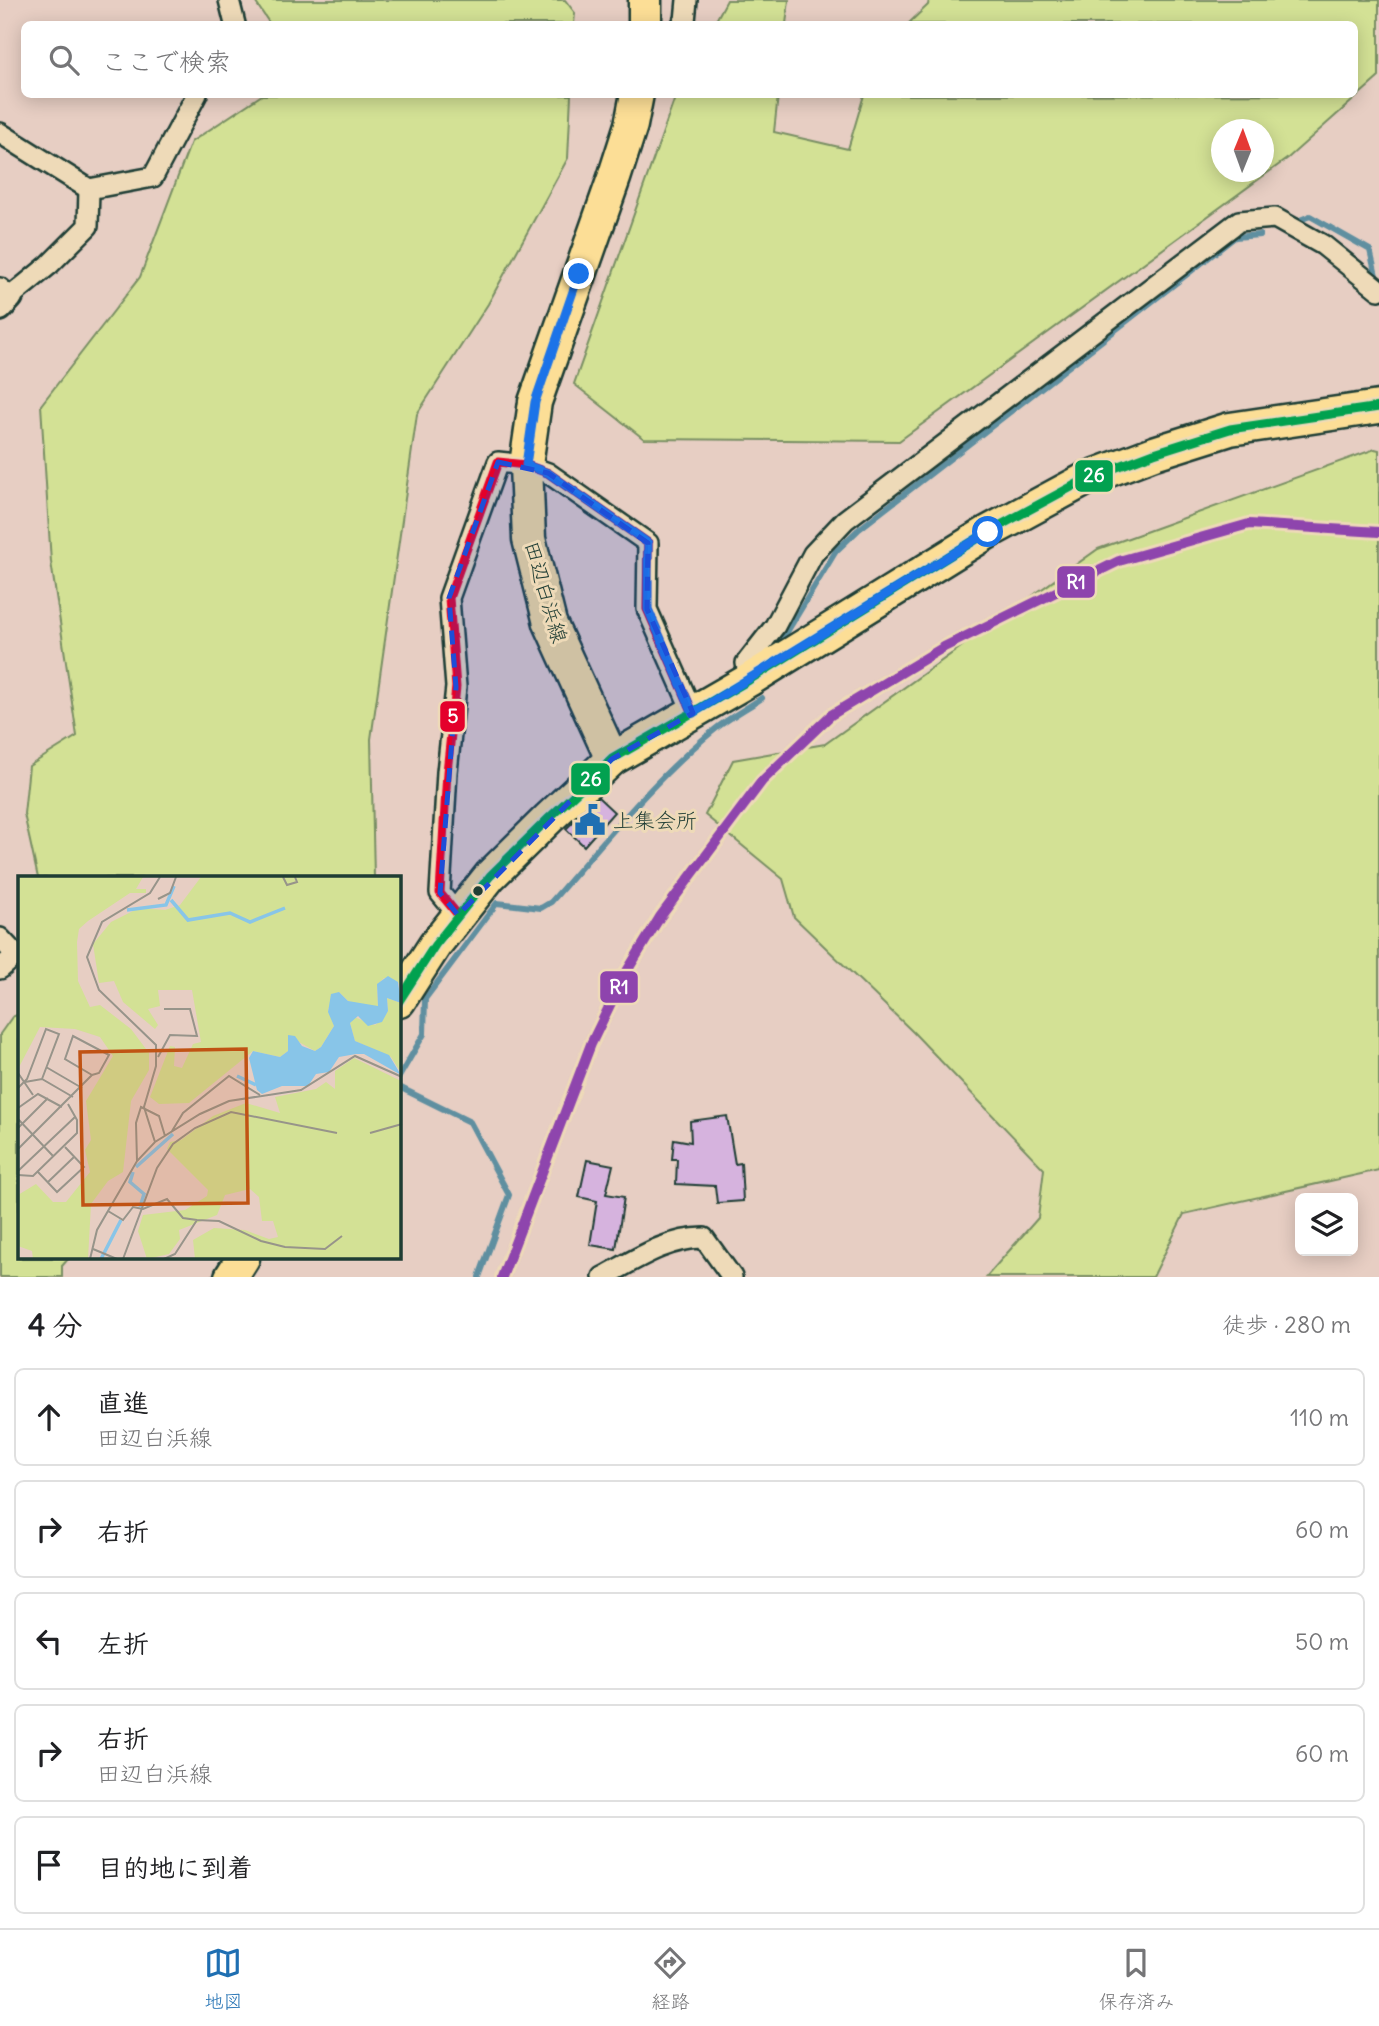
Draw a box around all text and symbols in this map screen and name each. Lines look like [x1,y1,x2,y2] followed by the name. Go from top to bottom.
[21,21,1358,98] search box
[45,41,83,79] icon: search
[101,45,231,78] text: ここで検索
[1211,119,1274,182] north arrow
[563,258,594,289] route end
[1074,459,1114,493] line badge: 26
[1083,463,1105,487] text: 26
[972,516,1003,547] route start
[519,538,573,646] street label: 田辺白浜線
[1056,565,1096,599] line badge: R1
[1066,570,1086,594] text: R1
[439,700,466,733] line badge: 5
[448,704,459,728] text: 5
[570,762,611,796] line badge: 26
[580,767,602,791] text: 26
[573,803,607,837] public building icon: 上集会所
[613,807,697,834] place label: 上集会所
[18,876,401,1260] inset map
[471,884,485,898] unlabelled marker
[599,970,639,1004] line badge: R1
[609,975,629,999] text: R1
[1295,1193,1358,1256] map controls
[1295,1193,1358,1256] button: layers
[28,1306,82,1344] text: 4 分
[1222,1310,1351,1339] text: 徒歩 · 280 m
[97,1386,149,1419] text: 直進
[30,1398,68,1436] icon: ahead
[1290,1403,1349,1432] text: 110 m
[97,1423,212,1452] text: 田辺白浜線
[30,1510,68,1548] icon: right
[97,1515,149,1548] text: 右折
[1295,1515,1349,1544] text: 60 m
[30,1622,68,1660] icon: left
[97,1627,149,1660] text: 左折
[1295,1627,1349,1656] text: 50 m
[97,1722,149,1755] text: 右折
[30,1734,68,1772] icon: right
[1295,1739,1349,1768] text: 60 m
[97,1759,212,1788] text: 田辺白浜線
[30,1846,68,1884] icon: arrive
[97,1851,253,1884] text: 目的地に到着
[204,1944,243,2013] tab: 地図
[651,1944,690,2013] tab: 経路
[1098,1944,1175,2013] tab: 保存済み

